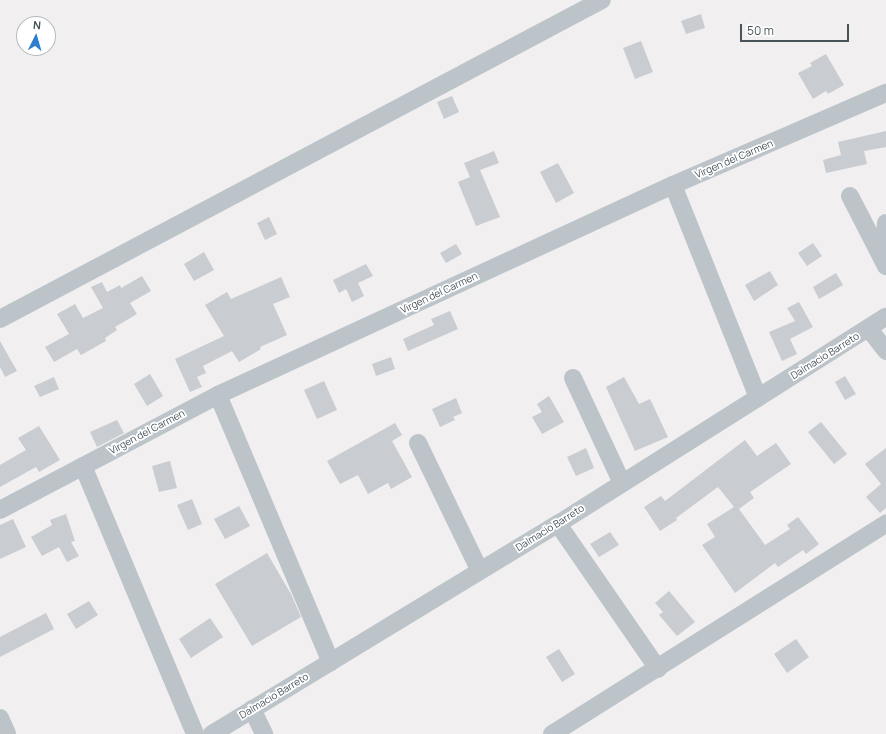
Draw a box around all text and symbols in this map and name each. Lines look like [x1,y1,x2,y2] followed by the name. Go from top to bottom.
[16,16,56,56] north arrow
[742,16,851,42] scale bar
[32,17,42,32] text: N
[747,22,774,39] text: 50 m
[693,137,775,181] street label: Virgen del Carmen
[399,270,479,316] street label: Virgen del Carmen
[788,330,862,382] street label: Dalmacio Barreto
[107,407,187,457] street label: Virgen del Carmen
[513,502,587,554] street label: Dalmacio Barreto
[237,671,311,721] street label: Dalmacio Barreto

